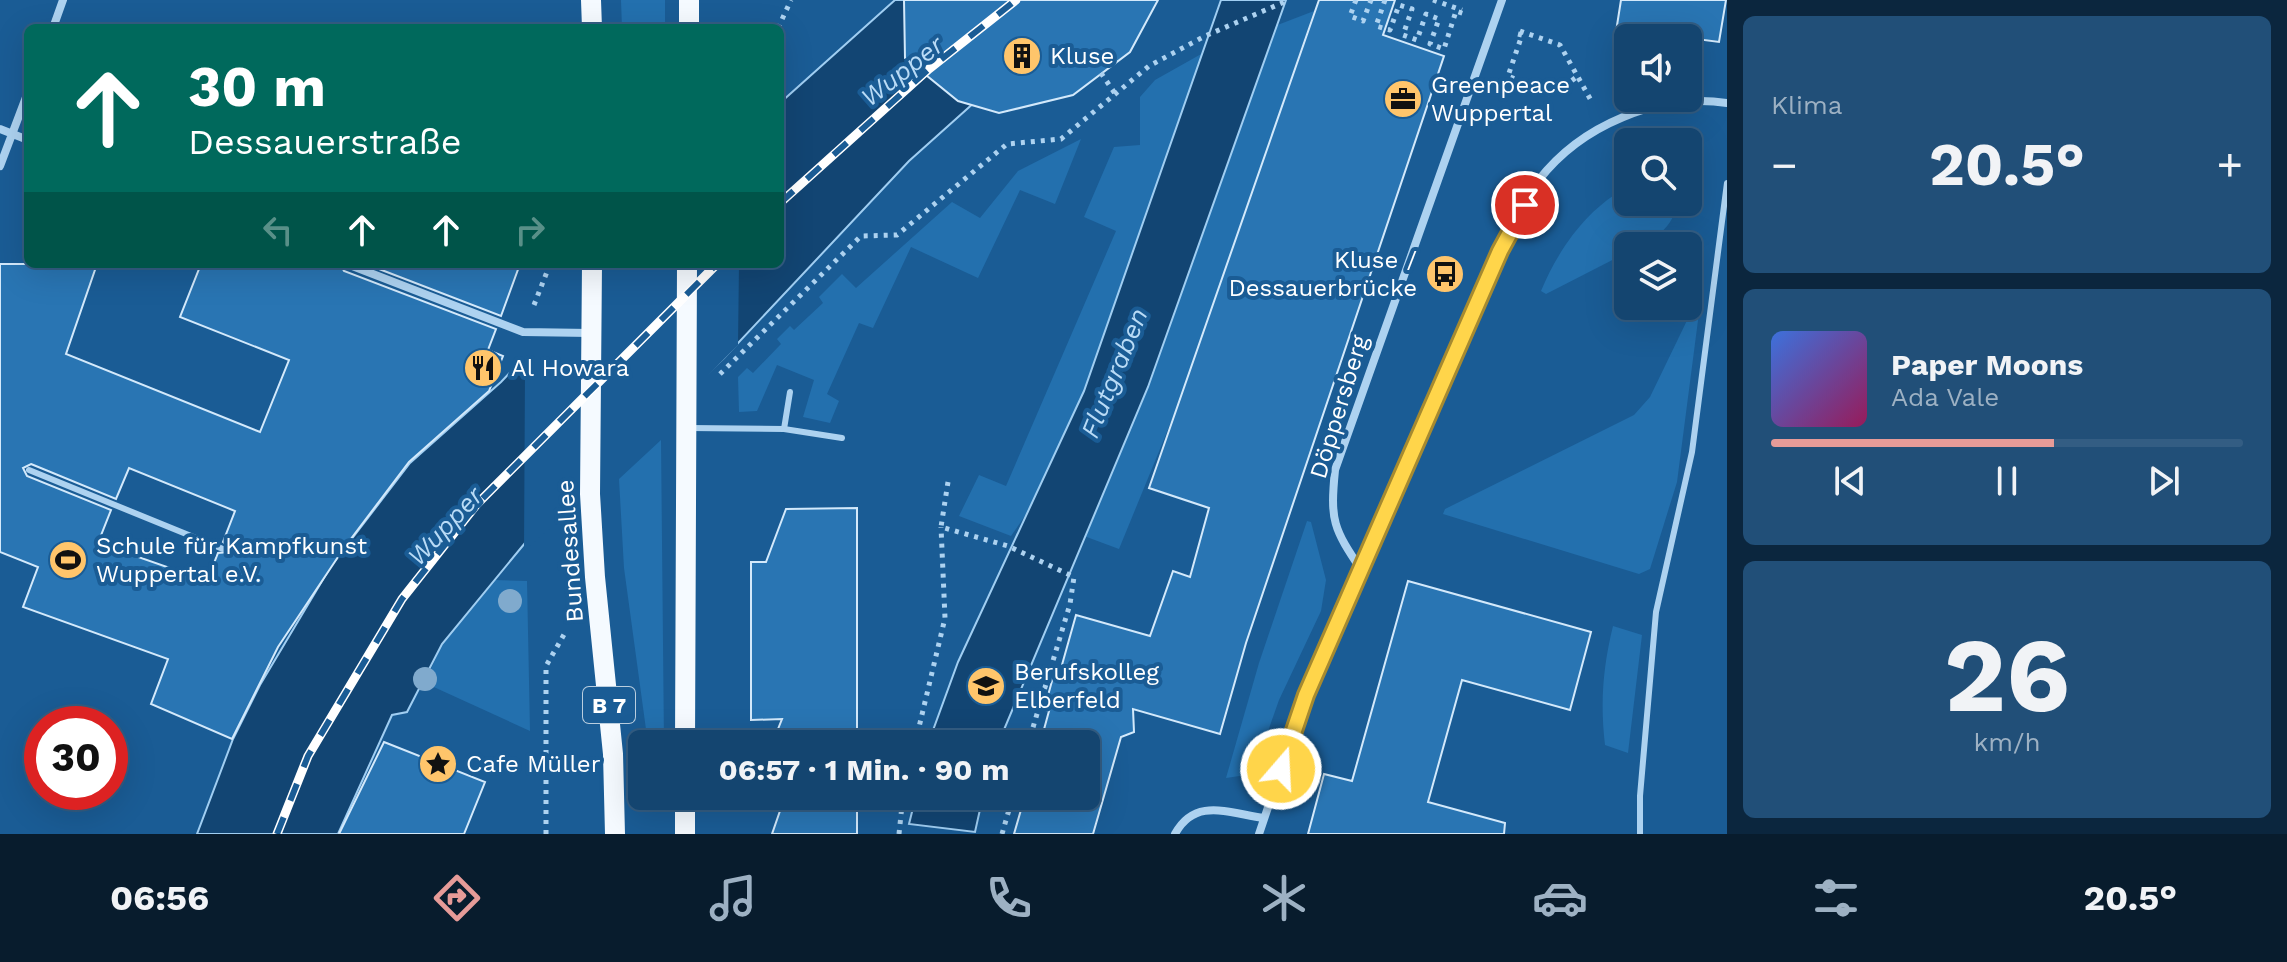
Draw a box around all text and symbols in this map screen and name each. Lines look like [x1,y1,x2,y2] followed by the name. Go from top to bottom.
[1614,24,1702,320] map controls
[1614,24,1702,112] button: sound
[855,29,950,113] water label: Wupper
[1001,35,1043,77] building icon: Kluse
[1050,42,1114,70] place label: Kluse
[188,54,326,120] text: 30 m
[56,56,160,160] icon: ahead
[1431,71,1570,127] place label: Greenpeace Wuppertal
[1382,78,1424,120] office icon: Greenpeace Wuppertal
[1771,90,1842,120] text: Klima
[188,121,462,163] text: Dessauerstraße
[1614,128,1702,216] button: search
[1929,129,2085,200] text: 20.5°
[1771,139,1798,191] text: −
[2216,139,2243,191] text: +
[1491,171,1559,239] pin
[1503,183,1547,227] icon: arrive
[256,208,300,252] icon: left
[340,208,384,252] icon: ahead
[424,208,468,252] icon: ahead
[508,208,552,252] icon: right
[1614,232,1702,320] button: layers
[1228,246,1417,302] place label: Kluse / Dessauerbrücke
[1424,253,1466,295] bus stop icon: Kluse / Dessauerbrücke
[1074,304,1154,442] water label: Flutgraben
[1304,332,1374,482] street label: Döppersberg
[462,347,504,389] restaurant icon: Al Howara
[1891,347,2083,382] text: Paper Moons
[511,354,629,382] place label: Al Howara
[1891,382,1999,412] text: Ada Vale
[1828,459,1872,503] icon: previous
[1985,459,2029,503] icon: pause
[2142,459,2186,503] icon: next
[551,479,589,623] street label: Bundesallee
[401,480,489,572] water label: Wupper
[96,532,367,588] place label: Schule für Kampfkunst Wuppertal e.V.
[47,539,89,581] sports icon: Schule für Kampfkunst Wuppertal e.V.
[1944,614,2070,736] text: 26
[1014,658,1159,714] place label: Berufskolleg Elberfeld
[965,665,1007,707] school or university icon: Berufskolleg Elberfeld
[583,687,635,723] road number: B 7
[24,706,128,810] speed limit sign: 30
[1239,727,1323,811] position arrow
[1974,727,2040,757] text: km/h
[417,743,459,785] place icon: Cafe Müller
[466,750,601,778] place label: Cafe Müller
[719,752,1009,787] text: 06:57 · 1 Min. · 90 m
[429,870,485,926] icon: directions
[705,870,761,926] icon: music
[981,870,1037,926] icon: phone
[1256,870,1312,926] icon: climate
[1532,870,1588,926] icon: car
[1808,870,1864,926] icon: filters
[110,877,209,919] text: 06:56
[2084,877,2177,919] text: 20.5°

